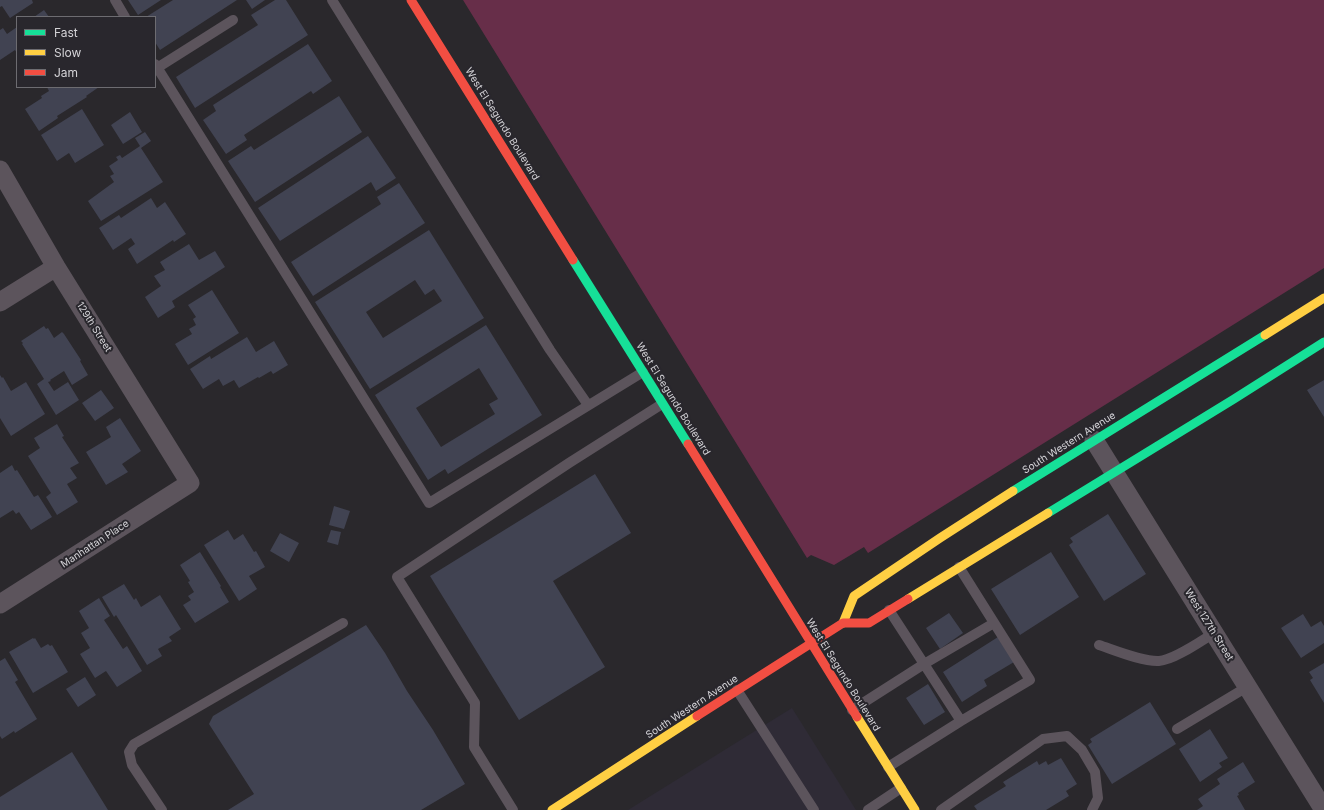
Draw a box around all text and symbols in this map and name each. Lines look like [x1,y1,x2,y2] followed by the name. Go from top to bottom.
[16,16,156,88] legend
[54,25,78,40] text: Fast
[54,45,81,60] text: Slow
[54,65,78,80] text: Jam
[462,66,542,182] street label: West El Segundo Boulevard
[74,300,114,354] street label: 129th Street
[633,341,713,457] street label: West El Segundo Boulevard
[1020,409,1118,477] street label: South Western Avenue
[59,518,131,570] street label: Manhattan Place
[1182,587,1236,663] street label: West 127th Street
[803,617,883,733] street label: West El Segundo Boulevard
[644,673,740,741] street label: South Western Avenue

